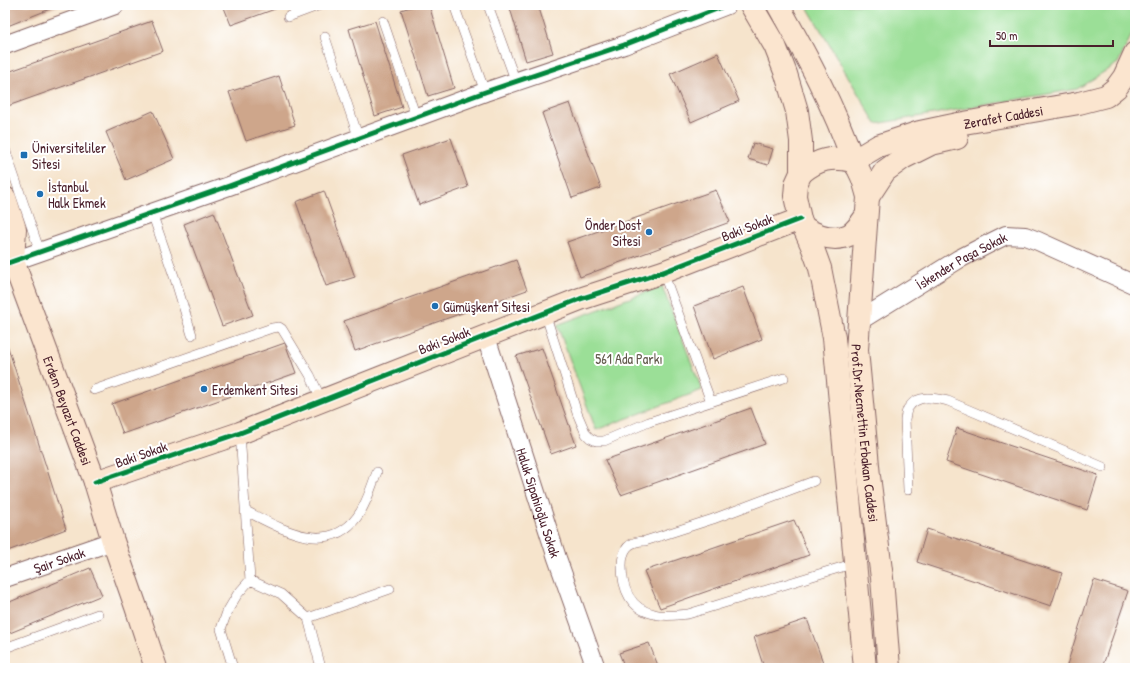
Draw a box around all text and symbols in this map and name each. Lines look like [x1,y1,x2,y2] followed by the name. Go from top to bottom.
[990,22,1113,48] scale bar
[996,27,1017,44] text: 50 m
[962,100,1044,132] street label: Zerafet Caddesi
[32,138,107,173] place label: Üniversiteliler Sitesi
[19,150,29,160] marker: Üniversiteliler Sitesi
[48,177,106,212] place label: İstanbul Halk Ekmek
[35,189,45,199] marker: İstanbul Halk Ekmek
[718,208,776,246] street label: Baki Sokak
[585,215,641,250] place label: Önder Dost Sitesi
[644,227,654,237] marker: Önder Dost Sitesi
[912,227,1010,293] street label: İskender Paşa Sokak
[443,297,530,316] place label: Gümüşkent Sitesi
[430,301,440,311] marker: Gümüşkent Sitesi
[415,321,473,359] street label: Baki Sokak
[847,343,884,523] street label: Prof.Dr.Necmettin Erbakan Caddesi
[595,349,663,368] park label: 561 Ada Parkı
[40,353,97,468] street label: Erdem Beyazıt Caddesi
[212,380,298,399] place label: Erdemkent Sitesi
[199,384,209,394] marker: Erdemkent Sitesi
[112,436,170,472] street label: Baki Sokak
[513,445,566,560] street label: Haluk Sipahioğlu Sokak
[31,542,87,577] street label: Şair Sokak

